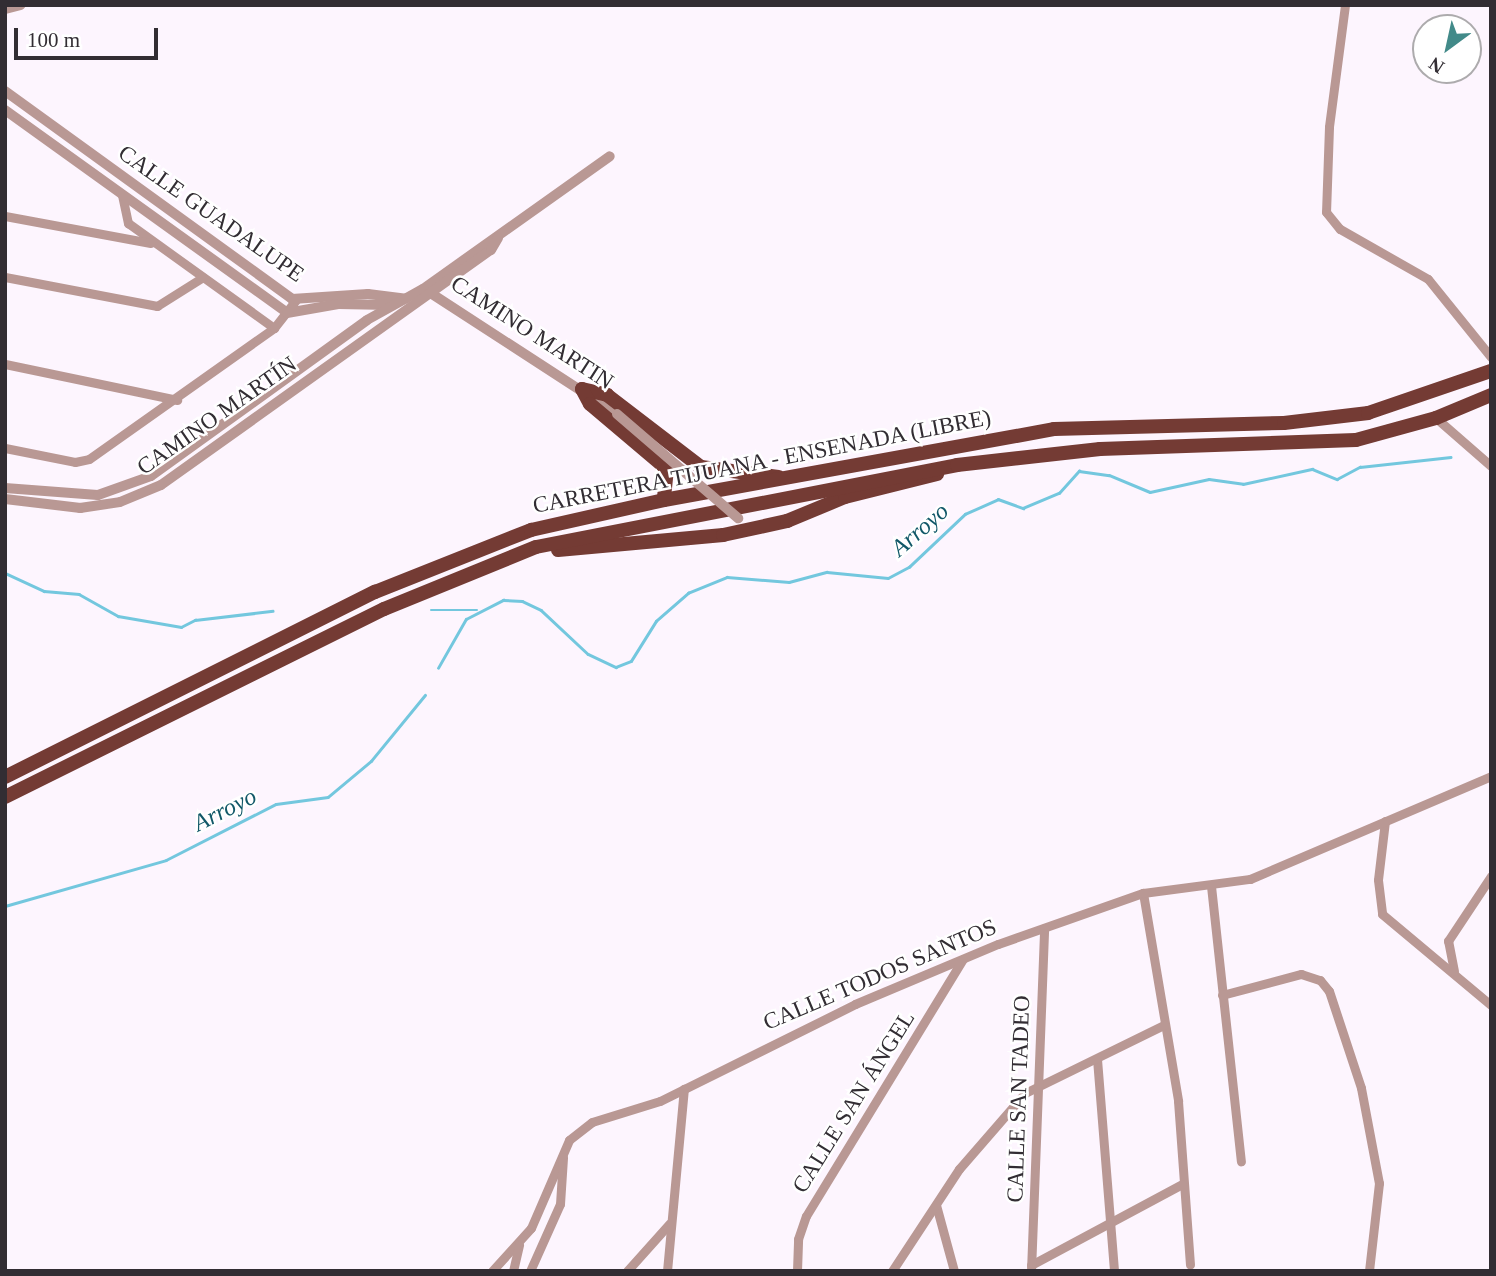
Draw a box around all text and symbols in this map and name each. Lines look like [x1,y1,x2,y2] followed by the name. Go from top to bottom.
[18,14,161,58] scale bar
[1412,14,1482,84] north arrow
[27,28,80,52] text: 100 m
[1425,53,1448,78] text: N
[113,139,309,289] street label: CALLE GUADALUPE
[445,270,619,396] street label: CAMINO MARTIN
[132,351,302,481] street label: CAMINO MARTÍN
[529,404,995,520] street label: CARRETERA TIJUANA - ENSENADA (LIBRE)
[885,497,955,563] water label: Arroyo
[189,782,261,838] water label: Arroyo
[759,913,1001,1037] street label: CALLE TODOS SANTOS
[1002,995,1036,1203] street label: CALLE SAN TADEO
[787,1006,921,1198] street label: CALLE SAN ÁNGEL

